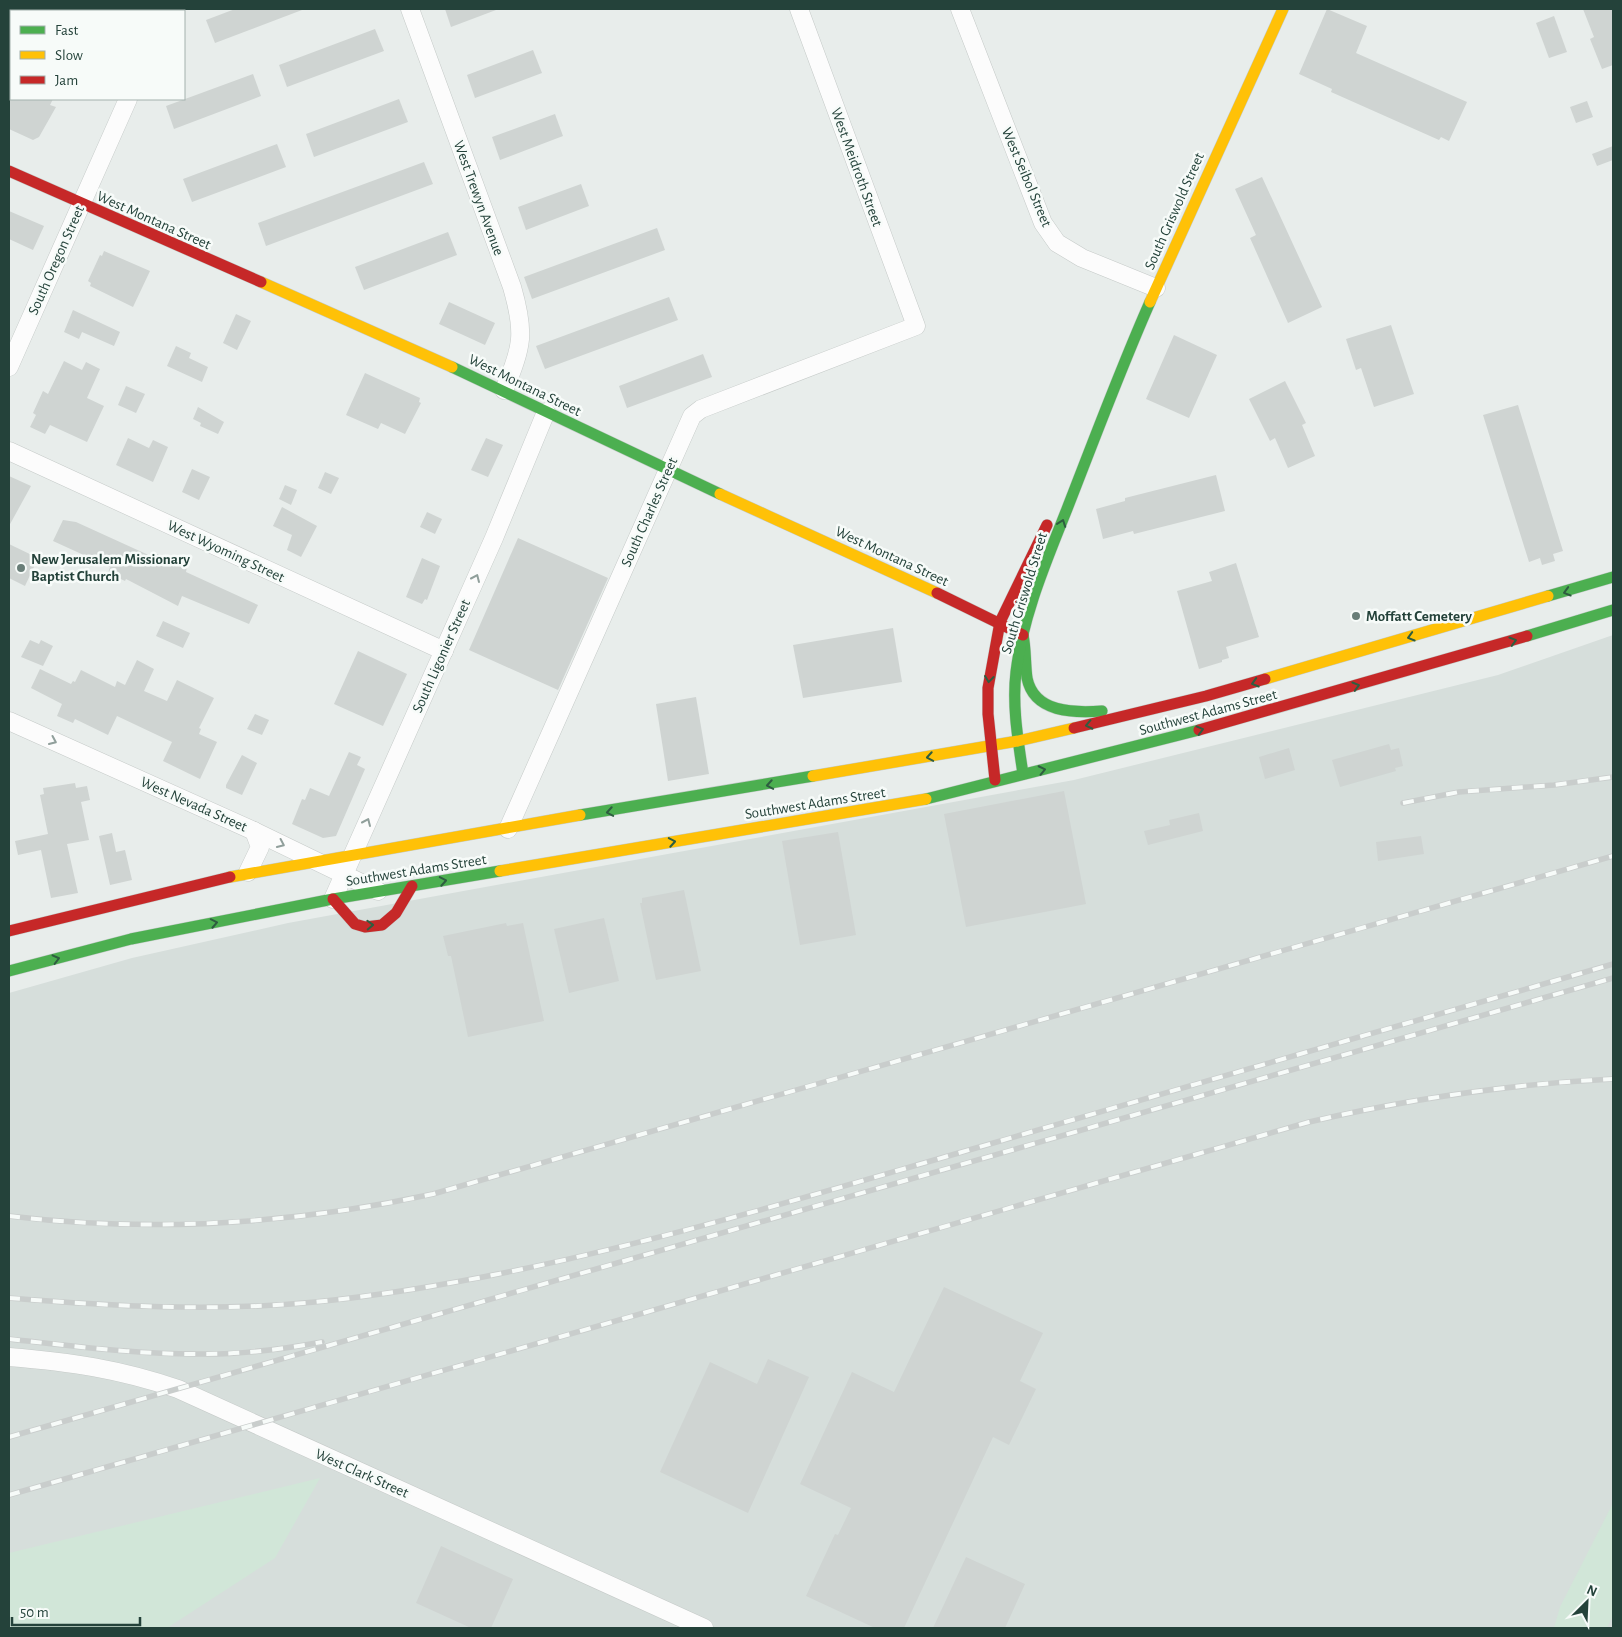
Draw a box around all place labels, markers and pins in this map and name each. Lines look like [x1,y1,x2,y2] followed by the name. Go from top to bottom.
[31,552,190,584] place label: New Jerusalem Missionary Baptist Church
[15,562,27,574] marker: New Jerusalem Missionary Baptist Church
[1366,609,1472,624] place label: Moffatt Cemetery
[1350,610,1362,622] marker: Moffatt Cemetery

